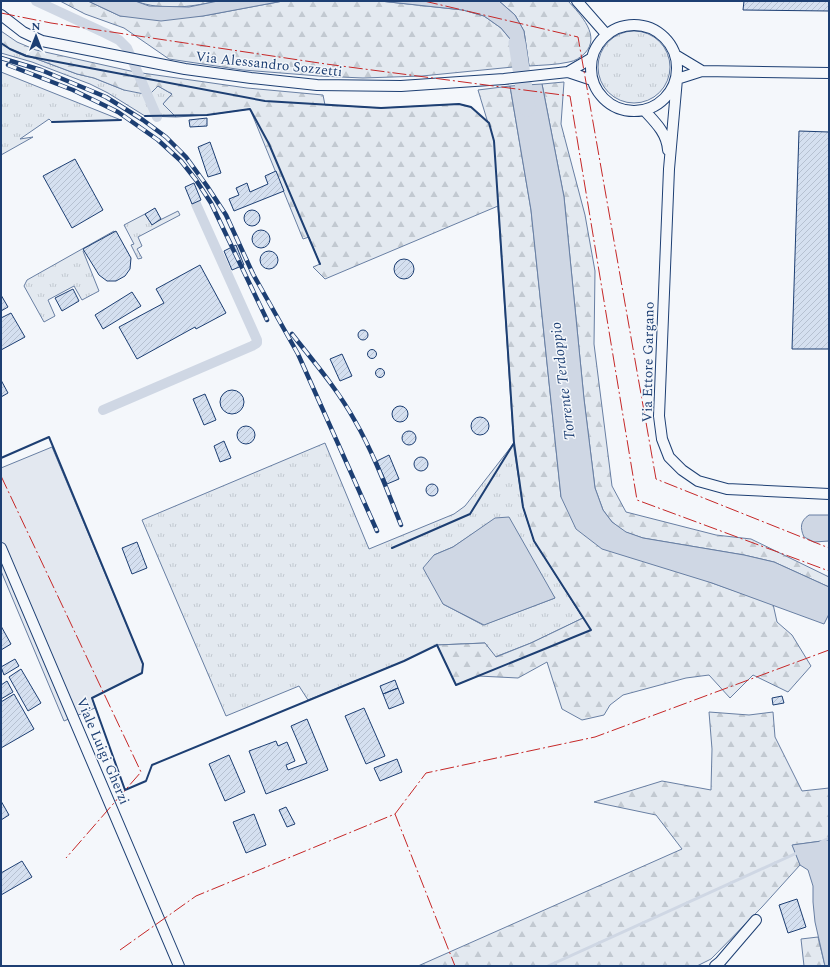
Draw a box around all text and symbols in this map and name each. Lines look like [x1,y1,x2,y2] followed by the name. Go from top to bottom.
[16,16,56,56] north arrow
[32,18,41,35] text: N
[195,46,343,82] street label: Via Alessandro Sozzetti
[636,301,660,423] street label: Via Ettore Gargano
[544,321,582,441] water label: Torrente Terdoppio
[71,694,135,808] street label: Viale Luigi Gherzi

